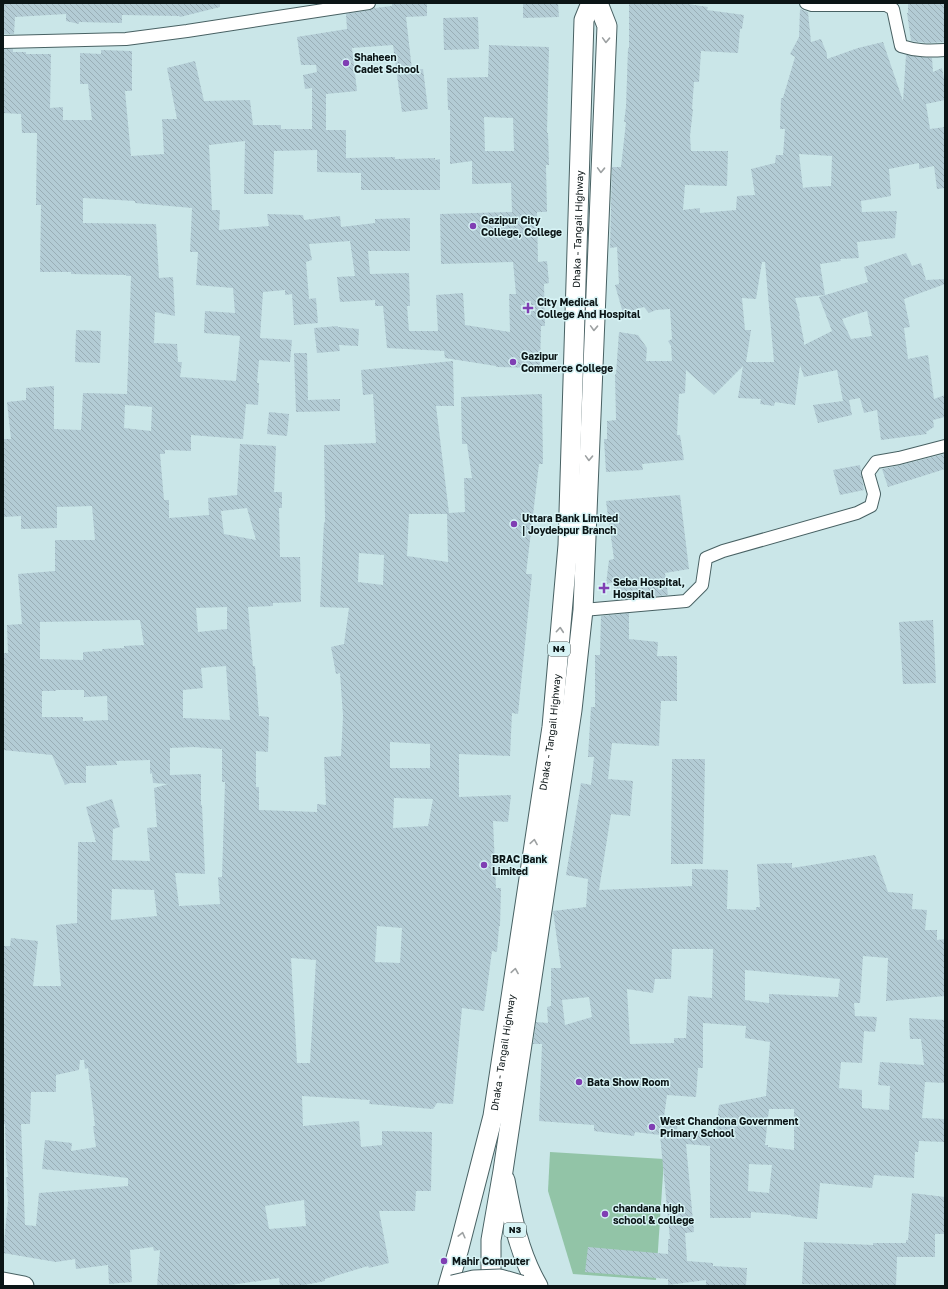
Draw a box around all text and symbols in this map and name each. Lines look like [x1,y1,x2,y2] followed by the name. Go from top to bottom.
[602,37,610,43] one-way arrow
[354,51,420,75] place label: Shaheen Cadet School
[341,58,351,68] marker: Shaheen Cadet School
[596,167,605,173] one-way arrow
[570,170,585,288] street label: Dhaka - Tangail Highway
[481,214,562,238] place label: Gazipur City College, College
[468,221,478,231] marker: Gazipur City College, College
[537,296,641,320] place label: City Medical College And Hospital
[522,302,534,314] marker: City Medical College And Hospital
[590,325,599,331] one-way arrow
[521,350,613,374] place label: Gazipur Commerce College
[508,357,518,367] marker: Gazipur Commerce College
[585,455,593,461] one-way arrow
[522,512,618,536] place label: Uttara Bank Limited | Joydebpur Branch
[509,519,519,529] marker: Uttara Bank Limited | Joydebpur Branch
[613,576,685,600] place label: Seba Hospital, Hospital
[598,582,610,594] marker: Seba Hospital, Hospital
[556,627,565,633] one-way arrow
[548,642,570,656] road number: N4
[536,673,563,791] street label: Dhaka - Tangail Highway
[529,839,538,845] one-way arrow
[492,853,547,877] place label: BRAC Bank Limited
[479,860,489,870] marker: BRAC Bank Limited
[510,967,519,974] one-way arrow
[488,993,517,1112] street label: Dhaka - Tangail Highway
[587,1076,669,1088] place label: Bata Show Room
[574,1077,584,1087] marker: Bata Show Room
[660,1115,798,1139] place label: West Chandona Government Primary School
[647,1122,657,1132] marker: West Chandona Government Primary School
[613,1202,694,1226] place label: chandana high school & college
[600,1209,610,1219] marker: chandana high school & college
[504,1223,526,1237] road number: N3
[458,1232,466,1238] one-way arrow
[452,1255,530,1267] place label: Mahir Computer
[439,1256,449,1266] marker: Mahir Computer

